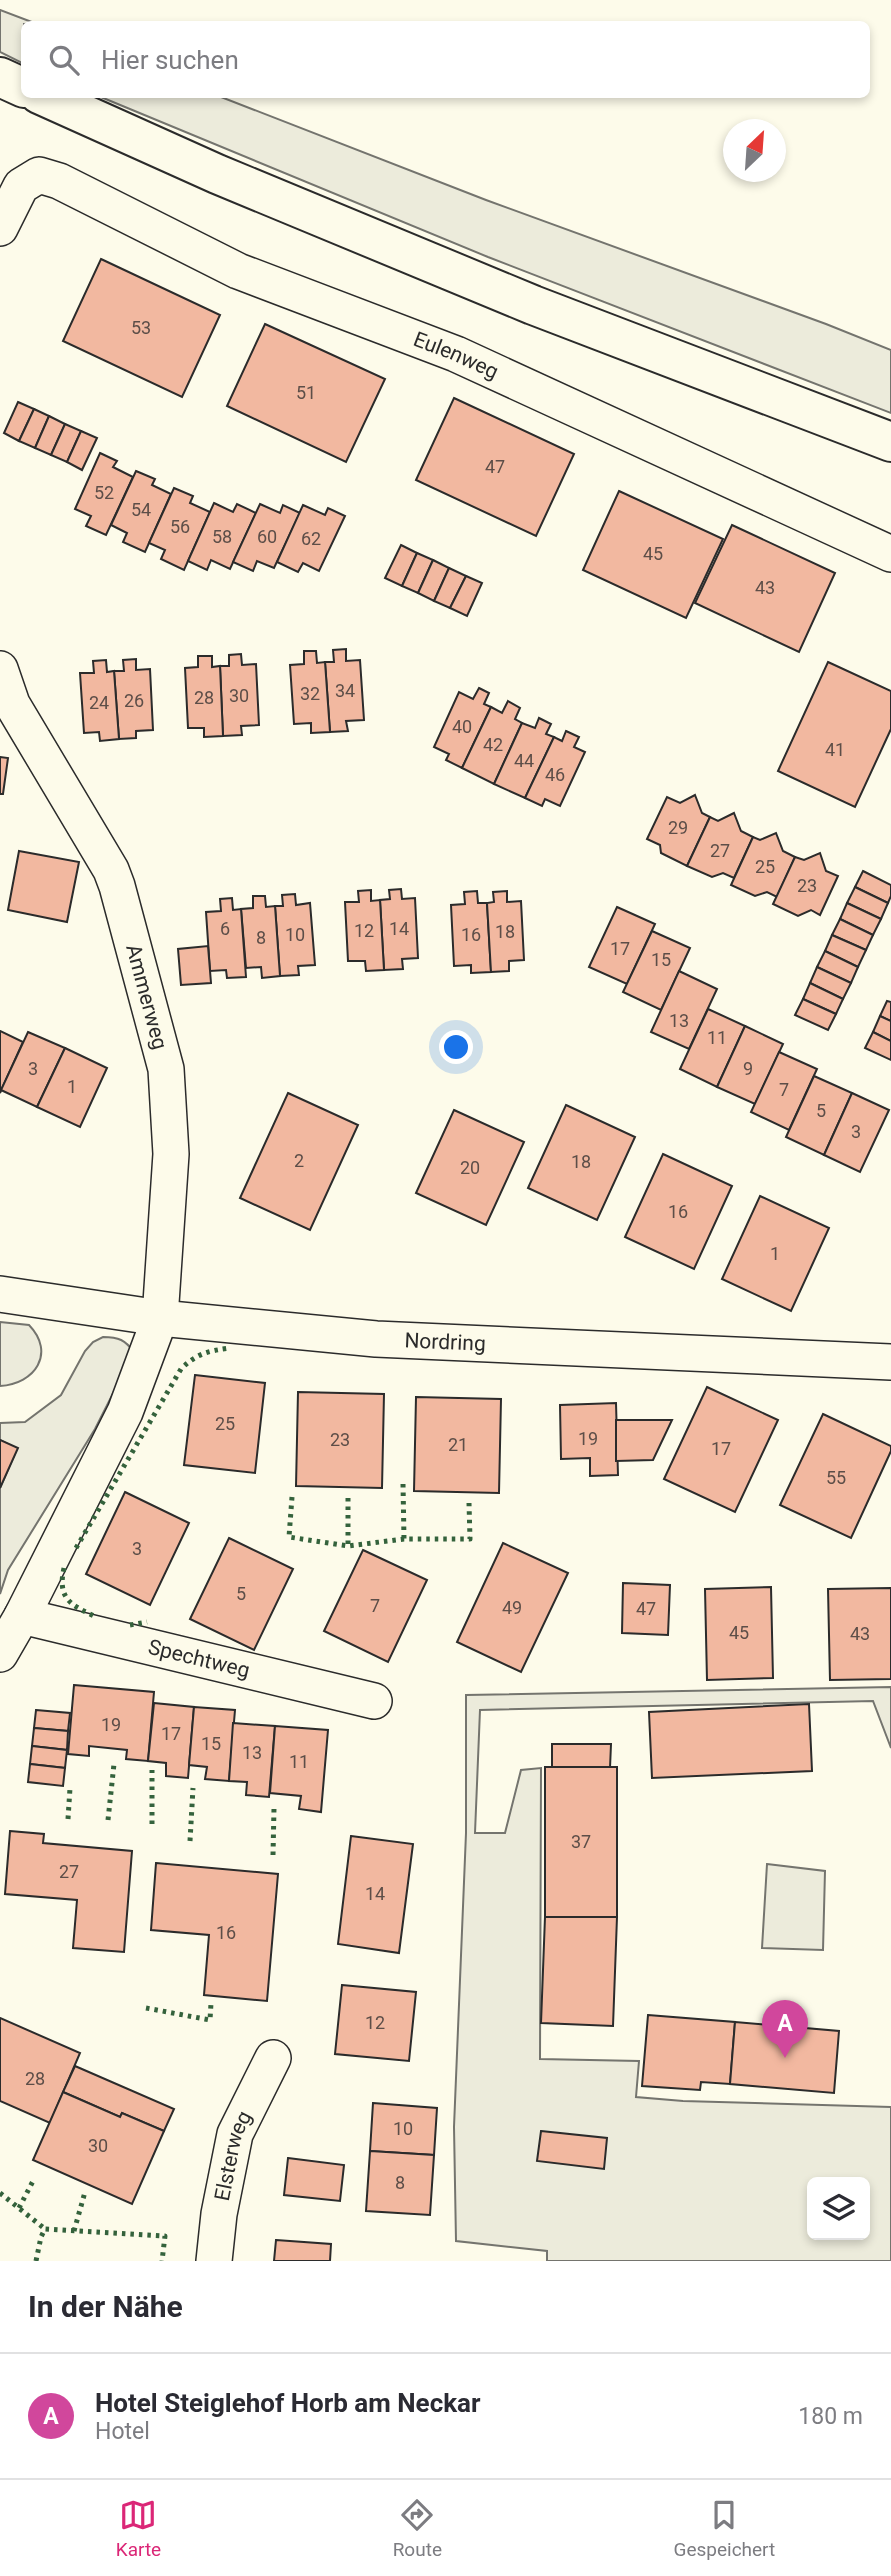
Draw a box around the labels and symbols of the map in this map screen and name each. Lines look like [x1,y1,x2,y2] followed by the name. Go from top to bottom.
[723,119,786,182] north arrow
[131,317,151,338] house number: 53
[410,327,502,384] street label: Eulenweg
[296,382,316,403] house number: 51
[485,456,505,477] house number: 47
[94,482,114,503] house number: 52
[131,499,151,520] house number: 54
[170,516,190,537] house number: 56
[212,526,232,547] house number: 58
[257,526,277,547] house number: 60
[301,528,321,549] house number: 62
[643,543,663,564] house number: 45
[755,577,775,598] house number: 43
[335,680,355,701] house number: 34
[300,683,320,704] house number: 32
[229,685,249,706] house number: 30
[194,687,214,708] house number: 28
[124,690,144,711] house number: 26
[89,692,109,713] house number: 24
[452,716,472,737] house number: 40
[483,734,503,755] house number: 42
[825,739,845,760] house number: 41
[514,750,534,771] house number: 44
[545,764,565,785] house number: 46
[668,817,688,838] house number: 29
[710,840,730,861] house number: 27
[755,856,775,877] house number: 25
[797,875,817,896] house number: 23
[220,918,230,939] house number: 6
[389,918,409,939] house number: 14
[354,920,374,941] house number: 12
[495,921,515,942] house number: 18
[285,924,305,945] house number: 10
[461,924,481,945] house number: 16
[256,927,266,948] house number: 8
[610,938,630,959] house number: 17
[121,942,172,1052] street label: Ammerweg
[651,949,671,970] house number: 15
[669,1010,689,1031] house number: 13
[707,1027,727,1048] house number: 11
[439,1030,473,1064] your location
[28,1058,38,1079] house number: 3
[743,1058,753,1079] house number: 9
[67,1076,77,1097] house number: 1
[779,1079,789,1100] house number: 7
[816,1100,826,1121] house number: 5
[851,1121,861,1142] house number: 3
[294,1150,304,1171] house number: 2
[571,1151,591,1172] house number: 18
[460,1157,480,1178] house number: 20
[668,1201,688,1222] house number: 16
[770,1243,780,1264] house number: 1
[404,1328,486,1356] street label: Nordring
[215,1413,235,1434] house number: 25
[578,1428,598,1449] house number: 19
[330,1429,350,1450] house number: 23
[448,1434,468,1455] house number: 21
[711,1438,731,1459] house number: 17
[826,1467,846,1488] house number: 55
[132,1538,142,1559] house number: 3
[236,1583,246,1604] house number: 5
[370,1595,380,1616] house number: 7
[502,1597,522,1618] house number: 49
[636,1598,656,1619] house number: 47
[729,1622,749,1643] house number: 45
[850,1623,870,1644] house number: 43
[146,1635,252,1683] street label: Spechtweg
[101,1714,121,1735] house number: 19
[161,1723,181,1744] house number: 17
[201,1733,221,1754] house number: 15
[242,1742,262,1763] house number: 13
[289,1751,309,1772] house number: 11
[571,1831,591,1852] house number: 37
[59,1861,79,1882] house number: 27
[365,1883,385,1904] house number: 14
[216,1922,236,1943] house number: 16
[762,2000,808,2058] pin: A
[365,2012,385,2033] house number: 12
[25,2068,45,2089] house number: 28
[210,2107,257,2203] street label: Elsterweg
[393,2118,413,2139] house number: 10
[88,2135,108,2156] house number: 30
[395,2172,405,2193] house number: 8

